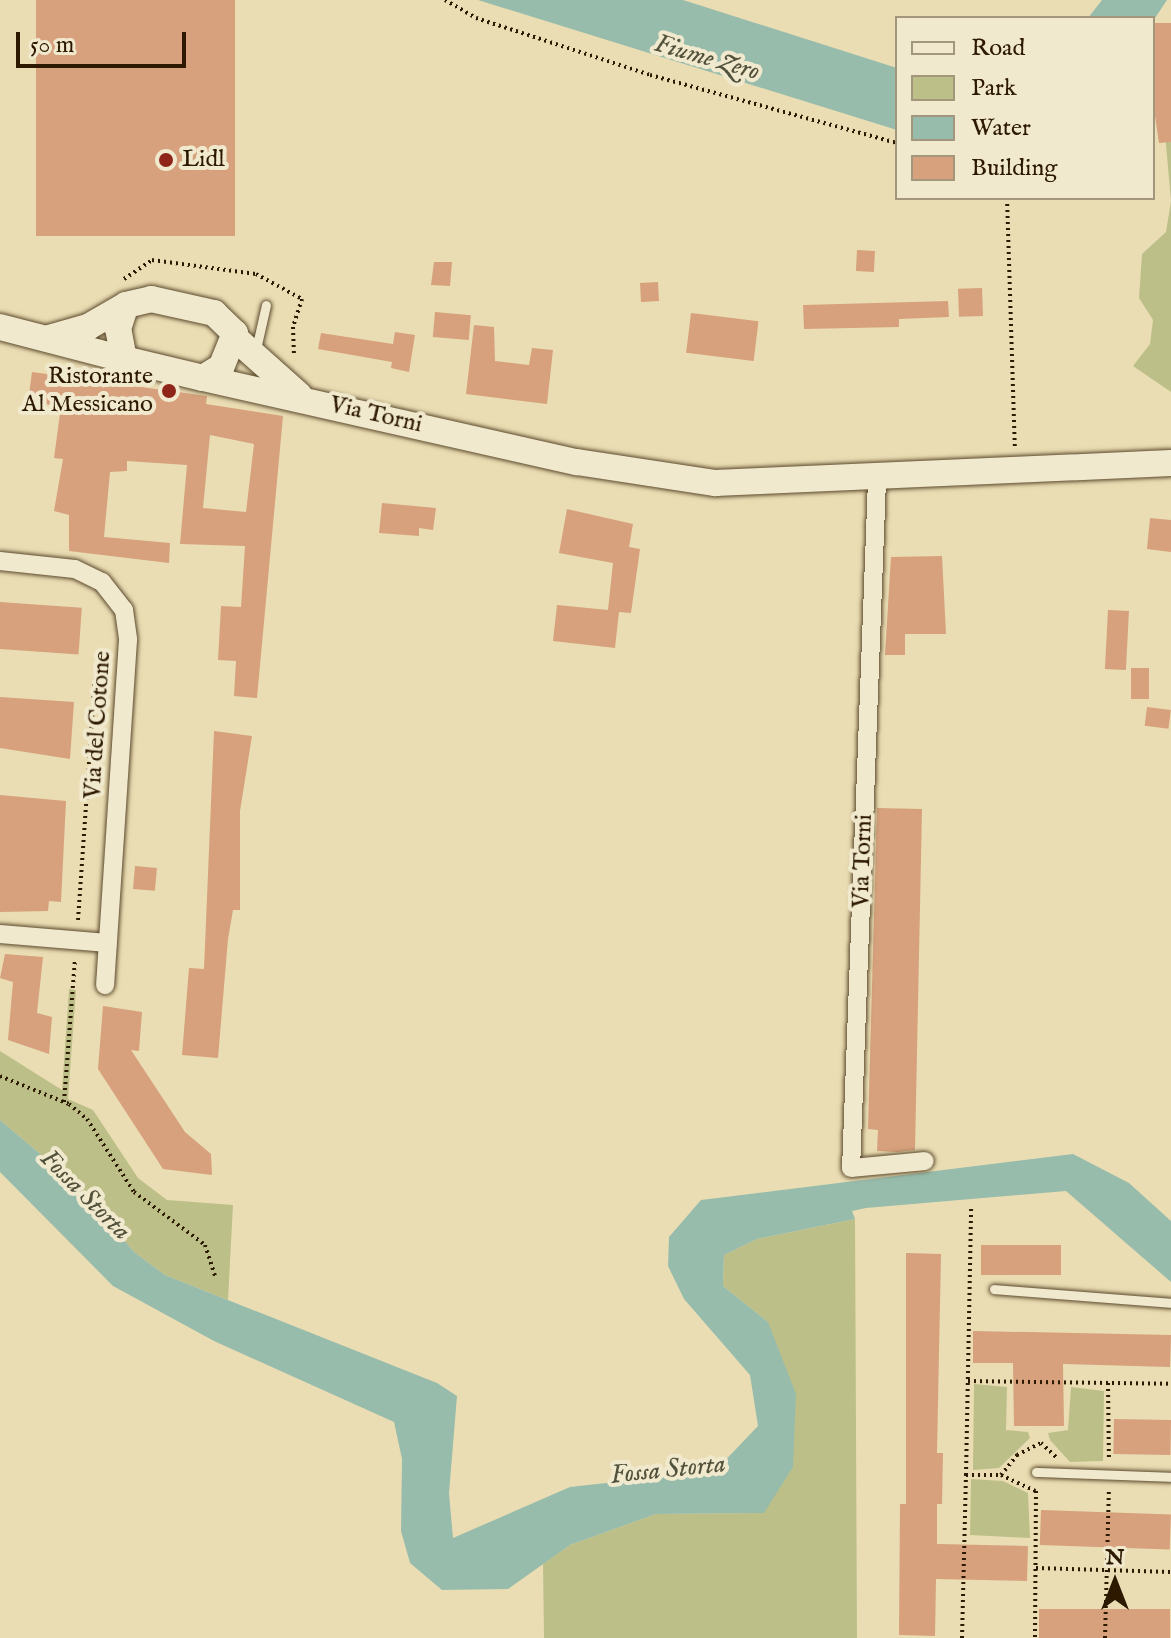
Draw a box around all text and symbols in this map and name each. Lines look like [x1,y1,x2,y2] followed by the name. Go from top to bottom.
[20,16,190,66] scale bar
[895,16,1155,200] legend
[651,28,763,88] water label: Fiume Zero
[30,30,74,61] text: 50 m
[971,33,1025,64] text: Road
[971,73,1017,104] text: Park
[971,113,1031,144] text: Water
[182,146,225,174] place label: Lidl
[157,151,175,169] marker: Lidl
[971,153,1057,184] text: Building
[22,363,153,419] place label: Ristorante Al Messicano
[160,382,178,400] marker: Ristorante Al Messicano
[327,390,425,440] street label: Via Torni
[78,650,118,800] street label: Via del Cotone
[847,814,879,908] street label: Via Torni
[33,1143,137,1247] water label: Fossa Storta
[609,1448,727,1492] water label: Fossa Storta
[1075,1542,1155,1622] north arrow
[1105,1544,1125,1572] text: N

